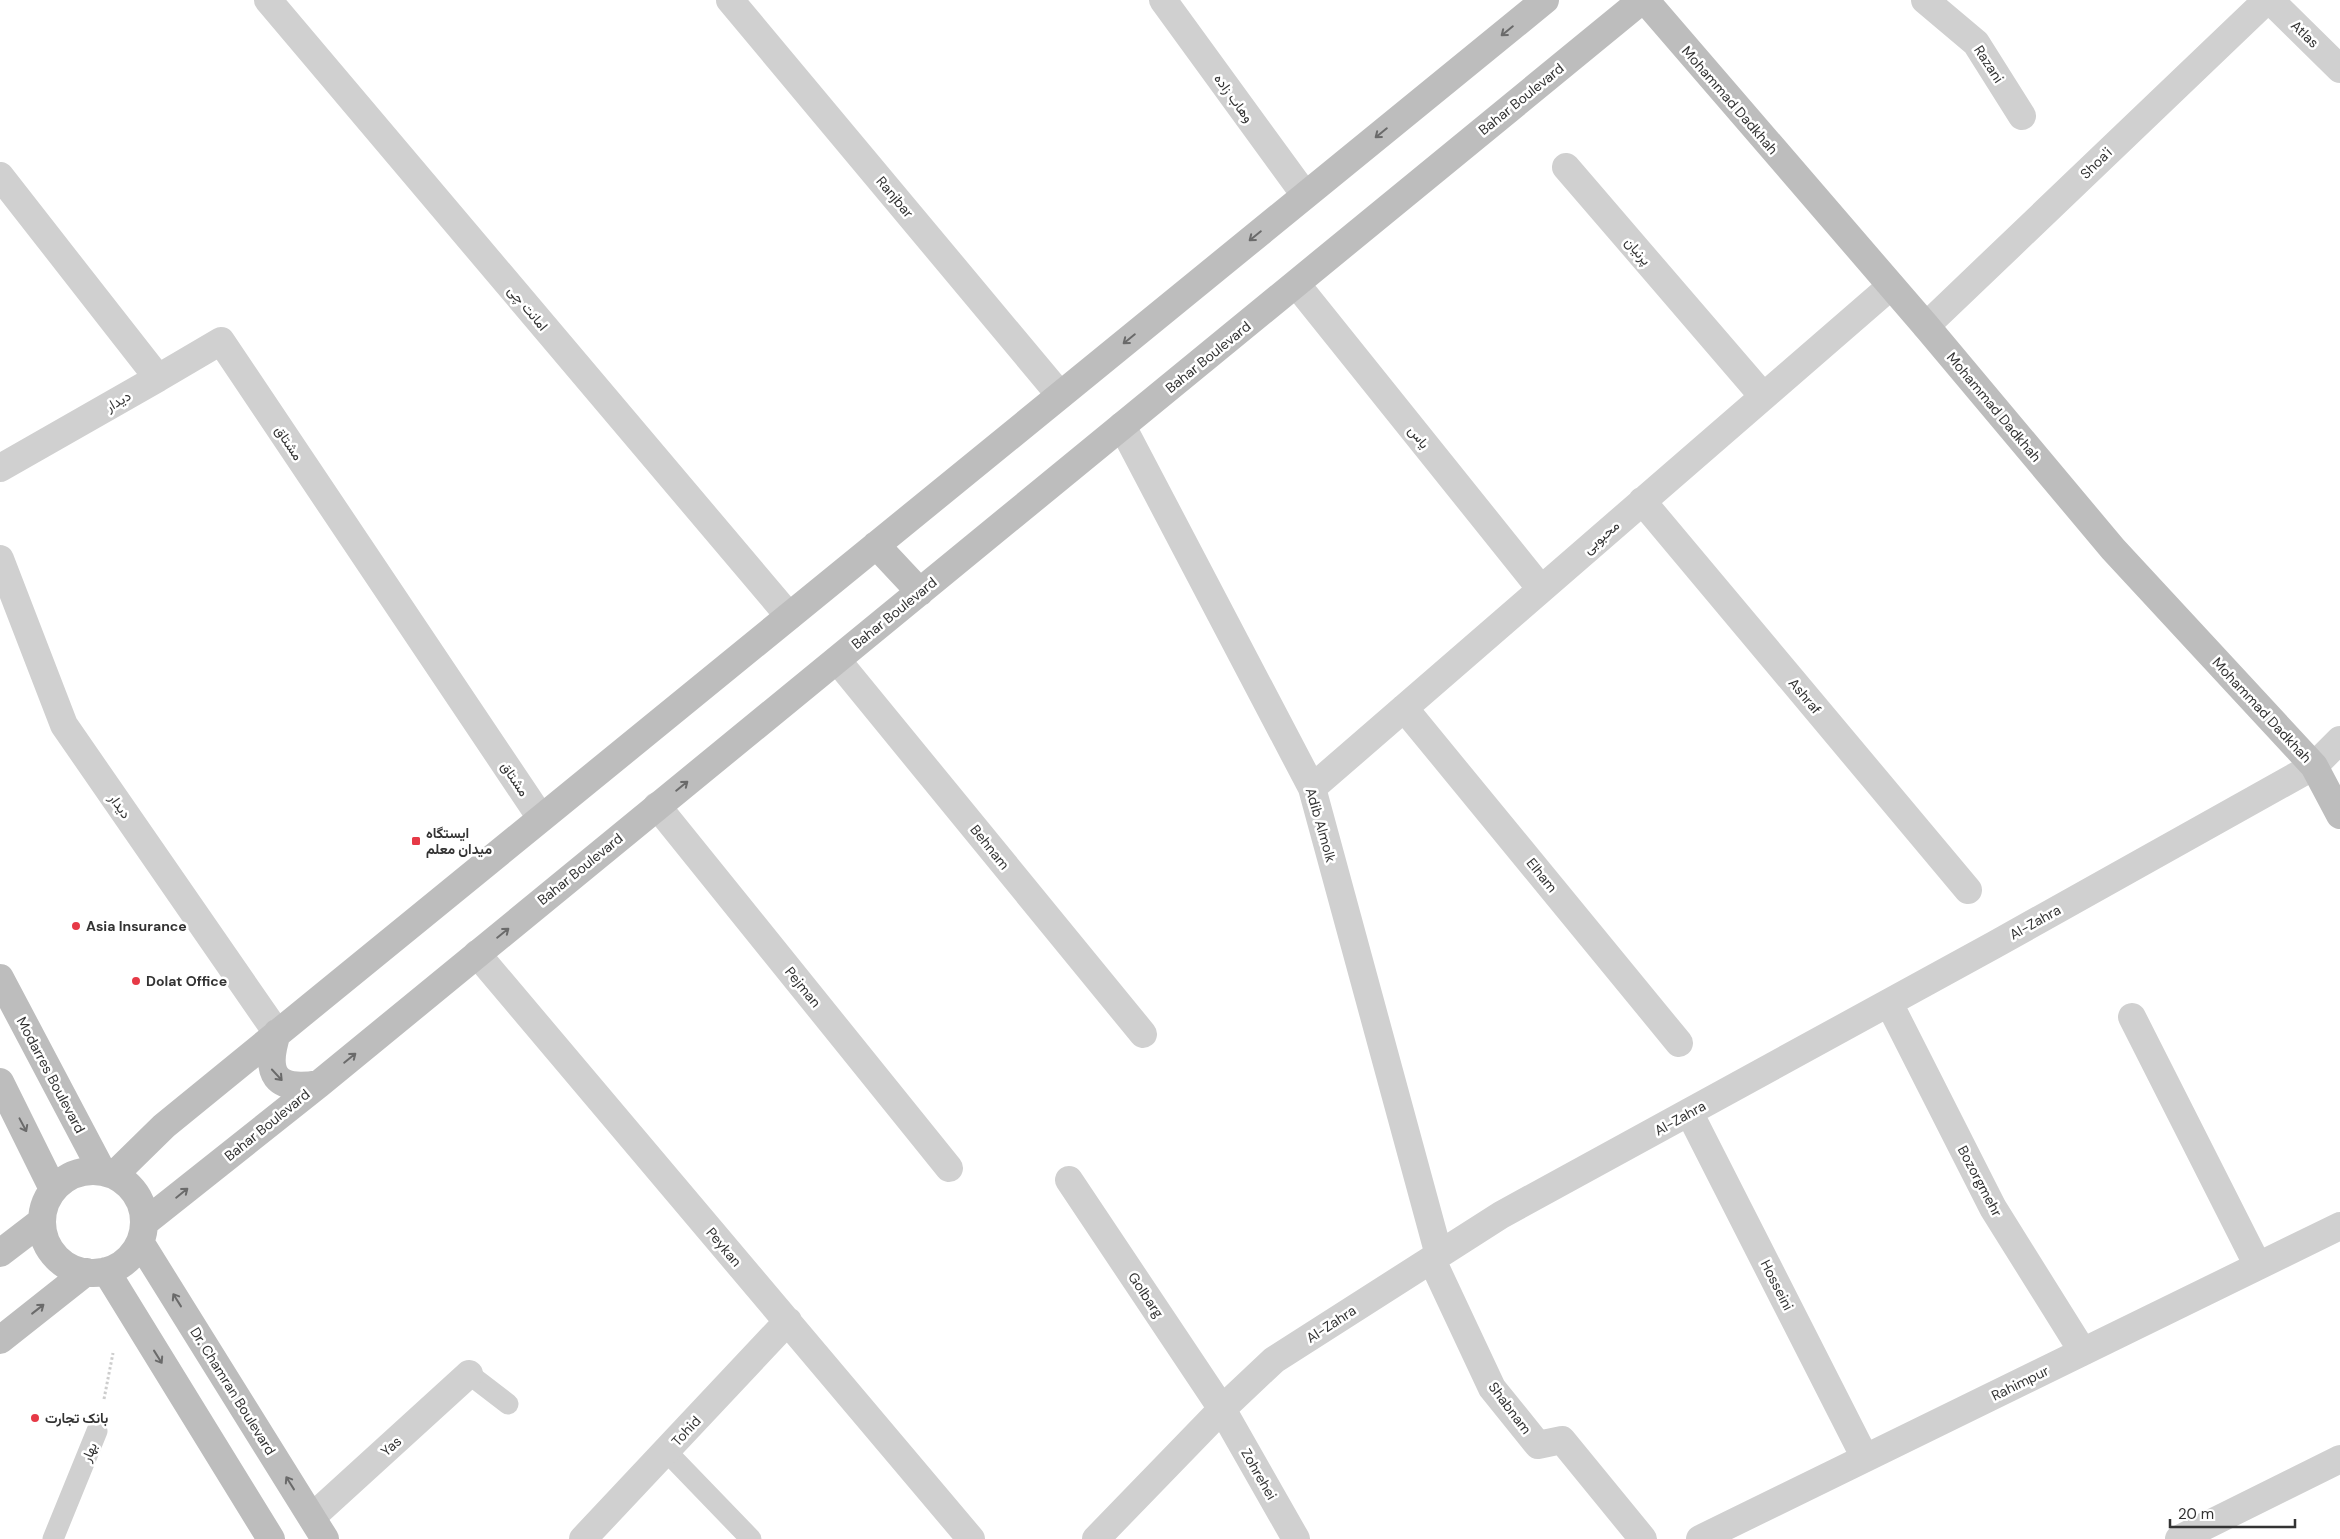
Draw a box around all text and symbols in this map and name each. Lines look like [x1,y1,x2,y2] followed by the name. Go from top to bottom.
[2287,16,2323,52] street label: Atlas
[1501,25,1514,36] one-way arrow
[1678,42,1782,158] street label: Mohammad Dadkhah
[1970,42,2008,86] street label: Razani
[1475,59,1567,139] street label: Bahar Boulevard
[1210,70,1258,126] street label: وهاب زاده
[1375,128,1388,139] one-way arrow
[2076,143,2116,183] street label: Shoa'i
[872,173,918,221] street label: Ranjbar
[1249,231,1262,242] one-way arrow
[1620,233,1655,270] street label: پرنیان
[503,282,552,335] street label: امانت چی
[1162,317,1254,397] street label: Bahar Boulevard
[1123,333,1136,344] one-way arrow
[1943,349,2045,465] street label: Mohammad Dadkhah
[101,386,134,416] street label: دیدار
[271,422,307,464] street label: مشتاق
[1404,422,1434,452] street label: یاس
[1579,516,1623,558] street label: محبوبی
[848,573,940,653] street label: Bahar Boulevard
[2208,654,2316,766] street label: Mohammad Dadkhah
[1785,674,1826,718] street label: Ashraf
[497,758,533,800] street label: مشتاق
[676,780,689,791] one-way arrow
[1302,786,1340,864] street label: Adib Almolk
[104,789,135,822] street label: دیدار
[966,821,1014,873] street label: Behnam
[426,824,492,858] place label: ایستگاه میدان معلم
[534,829,626,909] street label: Bahar Boulevard
[410,835,422,847] marker: ایستگاه میدان معلم
[1523,854,1561,896] street label: Elham
[2006,901,2064,943] street label: Al-Zahra
[86,917,187,935] place label: Asia Insurance
[70,920,82,932] marker: Asia Insurance
[496,928,509,939] one-way arrow
[781,963,825,1011] street label: Pejman
[146,972,227,990] place label: Dolat Office
[130,975,142,987] marker: Dolat Office
[13,1014,89,1136] street label: Modarres Boulevard
[343,1053,356,1064] one-way arrow
[271,1068,283,1081] one-way arrow
[221,1085,313,1165] street label: Bahar Boulevard
[1651,1097,1709,1139] street label: Al-Zahra
[18,1118,28,1133] one-way arrow
[1954,1142,2006,1220] street label: Bozorgmehr
[175,1187,188,1198] one-way arrow
[702,1224,746,1270] street label: Peykan
[1757,1257,1797,1313] street label: Hosseini
[1124,1269,1168,1321] street label: Golbarg
[171,1294,181,1308] one-way arrow
[1303,1301,1359,1347] street label: Al-Zahra
[31,1304,45,1314] one-way arrow
[186,1324,280,1458] street label: Dr. Chamran Boulevard
[154,1350,164,1364] one-way arrow
[1988,1361,2052,1405] street label: Rahimpur
[1485,1378,1535,1438] street label: Shabnam
[45,1409,108,1427] place label: بانک تجارت
[29,1412,41,1424] marker: بانک تجارت
[667,1412,705,1450] street label: Tohid
[377,1432,405,1460] street label: Yas
[77,1439,101,1465] street label: بهار
[1237,1445,1281,1503] street label: Zohrehei
[285,1476,295,1490] one-way arrow
[2170,1496,2295,1528] scale bar
[2178,1504,2214,1524] text: 20 m

